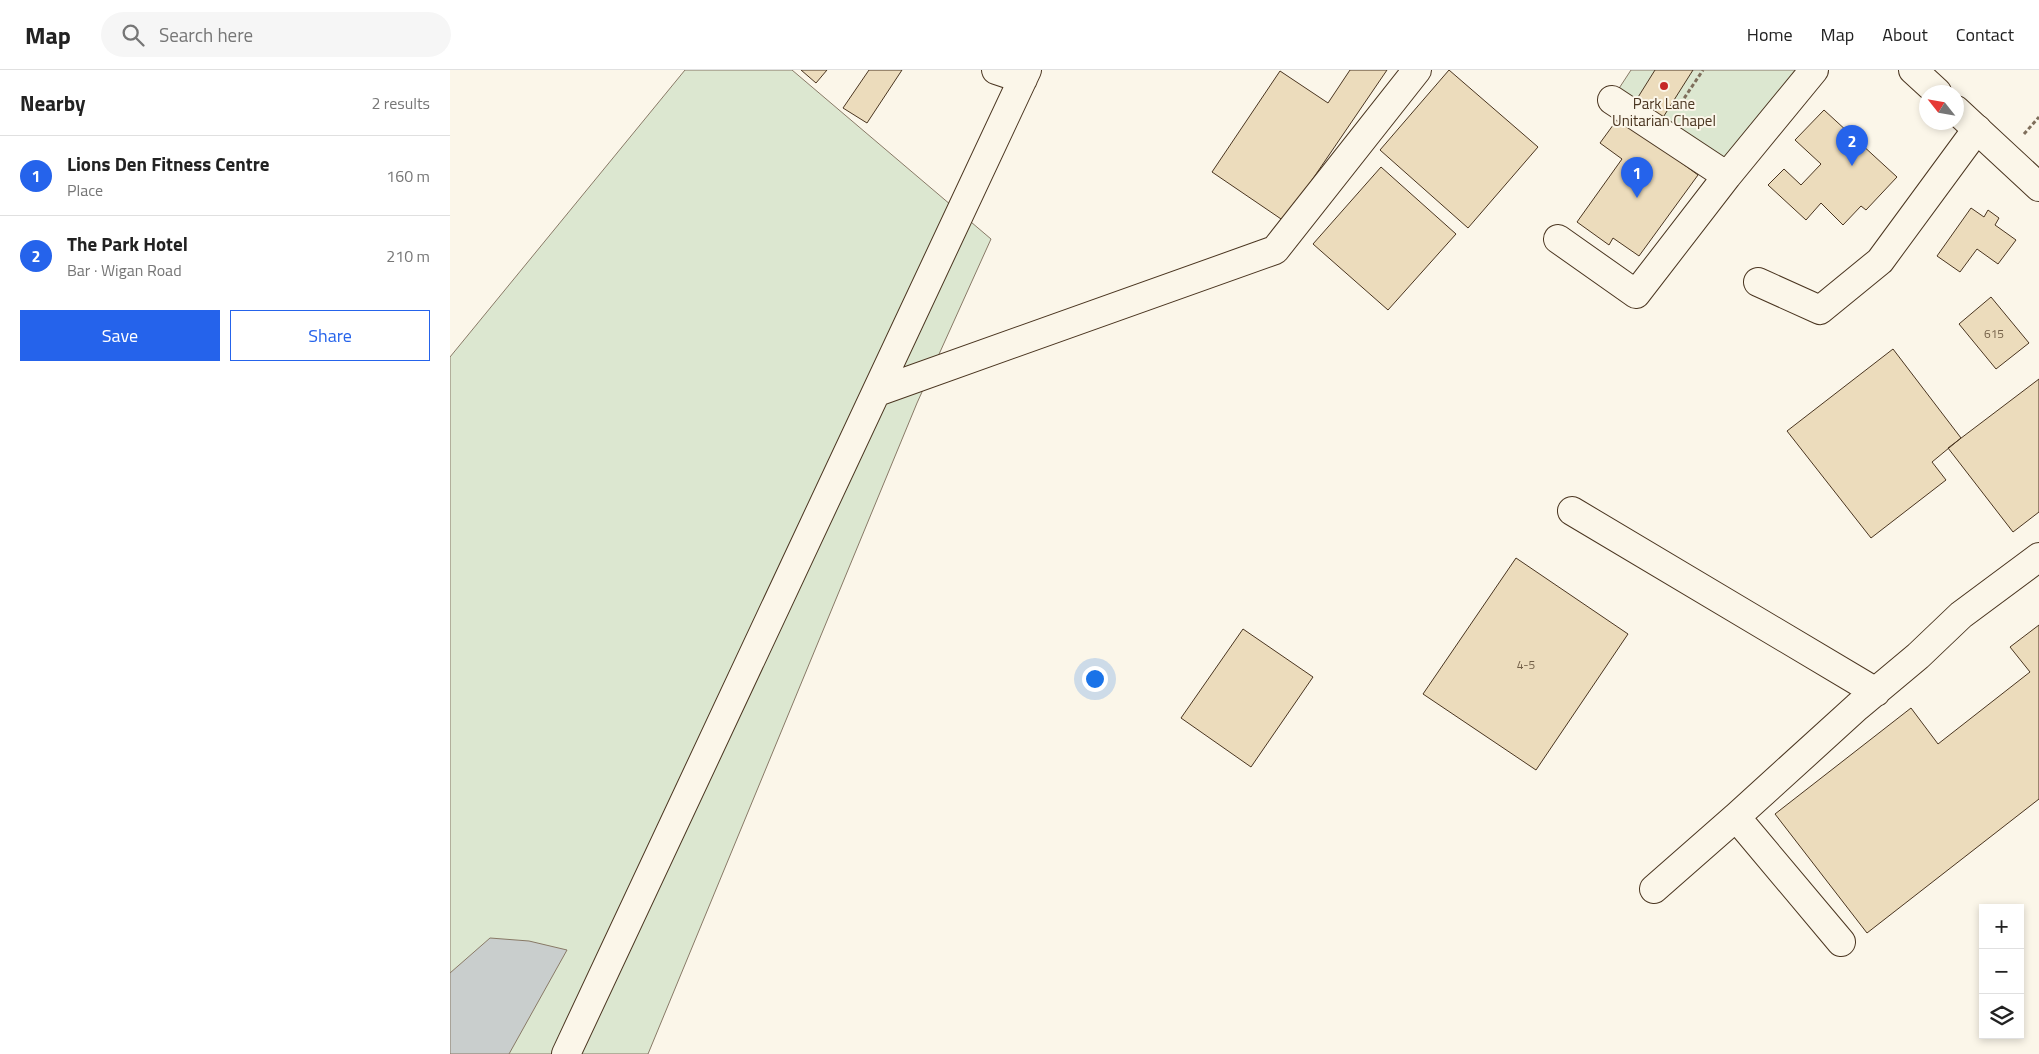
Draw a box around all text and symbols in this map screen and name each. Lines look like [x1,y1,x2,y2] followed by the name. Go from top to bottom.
[101,12,451,57] search box
[25,17,71,53] text: Map
[159,20,253,49] text: Search here
[119,21,147,49] icon: search
[1747,21,1793,48] text: Home
[1821,21,1854,48] text: Map
[1882,21,1928,48] text: About
[1956,21,2014,48] text: Contact
[1658,80,1670,92] marker: Park Lane Unitarian Chapel
[1919,85,1964,130] north arrow
[20,87,85,119] text: Nearby
[371,91,430,115] text: 2 results
[1612,92,1716,132] place label: Park Lane Unitarian Chapel
[1836,125,1868,166] pin: 2
[67,149,269,178] text: Lions Den Fitness Centre
[1621,157,1653,198] pin: 1
[32,164,40,188] text: 1
[386,164,430,188] text: 160 m
[67,178,103,202] text: Place
[67,229,188,258] text: The Park Hotel
[32,244,40,268] text: 2
[386,244,430,268] text: 210 m
[67,258,182,282] text: Bar · Wigan Road
[20,310,220,361] button: Save
[230,310,430,361] button: Share
[1984,324,2004,343] house number: 615
[1517,655,1536,674] house number: 4-5
[1082,666,1108,692] your location
[1979,904,2024,1039] map controls
[1979,904,2024,949] button: +
[1979,949,2024,994] button: −
[1979,994,2024,1039] button: layers

